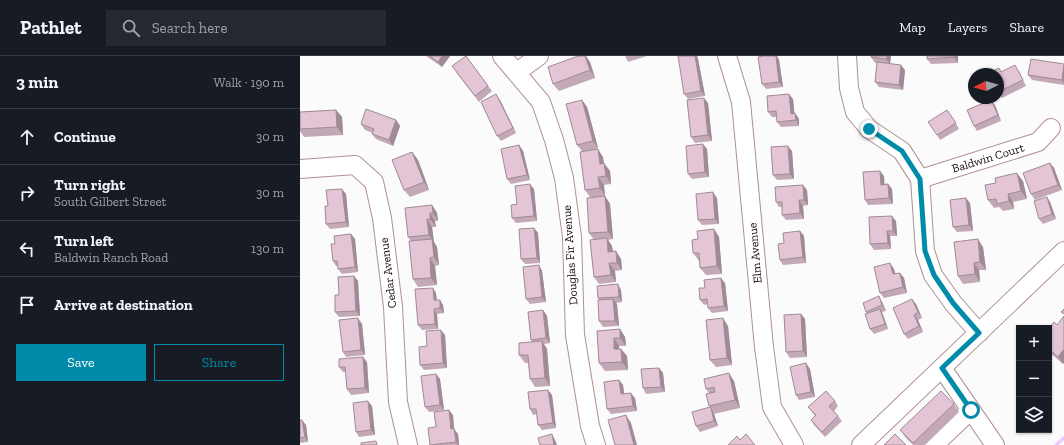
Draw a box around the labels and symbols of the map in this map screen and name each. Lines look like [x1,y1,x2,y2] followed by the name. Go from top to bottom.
[968,68,1004,104] north arrow
[860,120,878,138] route end
[950,140,1026,176] street label: Baldwin Court
[559,204,580,305] street label: Douglas Fir Avenue
[745,222,765,284] street label: Elm Avenue
[377,237,399,309] street label: Cedar Avenue
[962,401,980,419] route start

